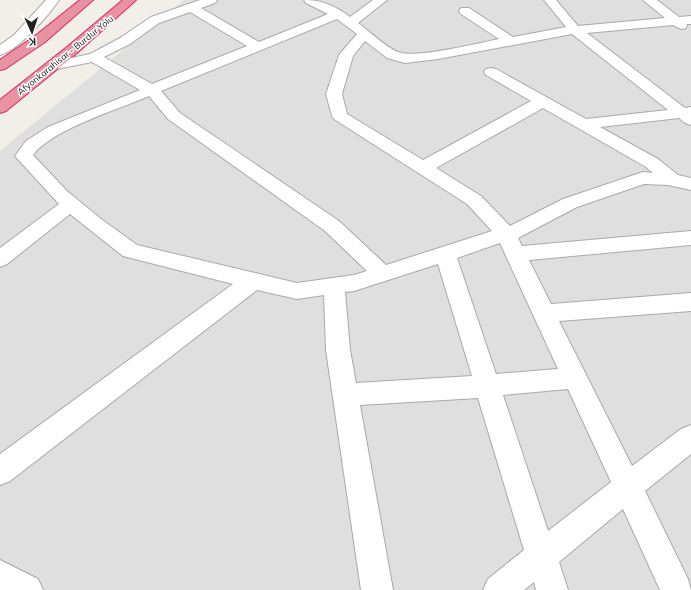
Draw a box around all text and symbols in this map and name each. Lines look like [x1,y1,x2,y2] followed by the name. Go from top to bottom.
[12,12,52,52] north arrow
[15,13,116,98] street label: Afyonkarahisar - Burdur Yolu
[28,35,37,49] text: K

